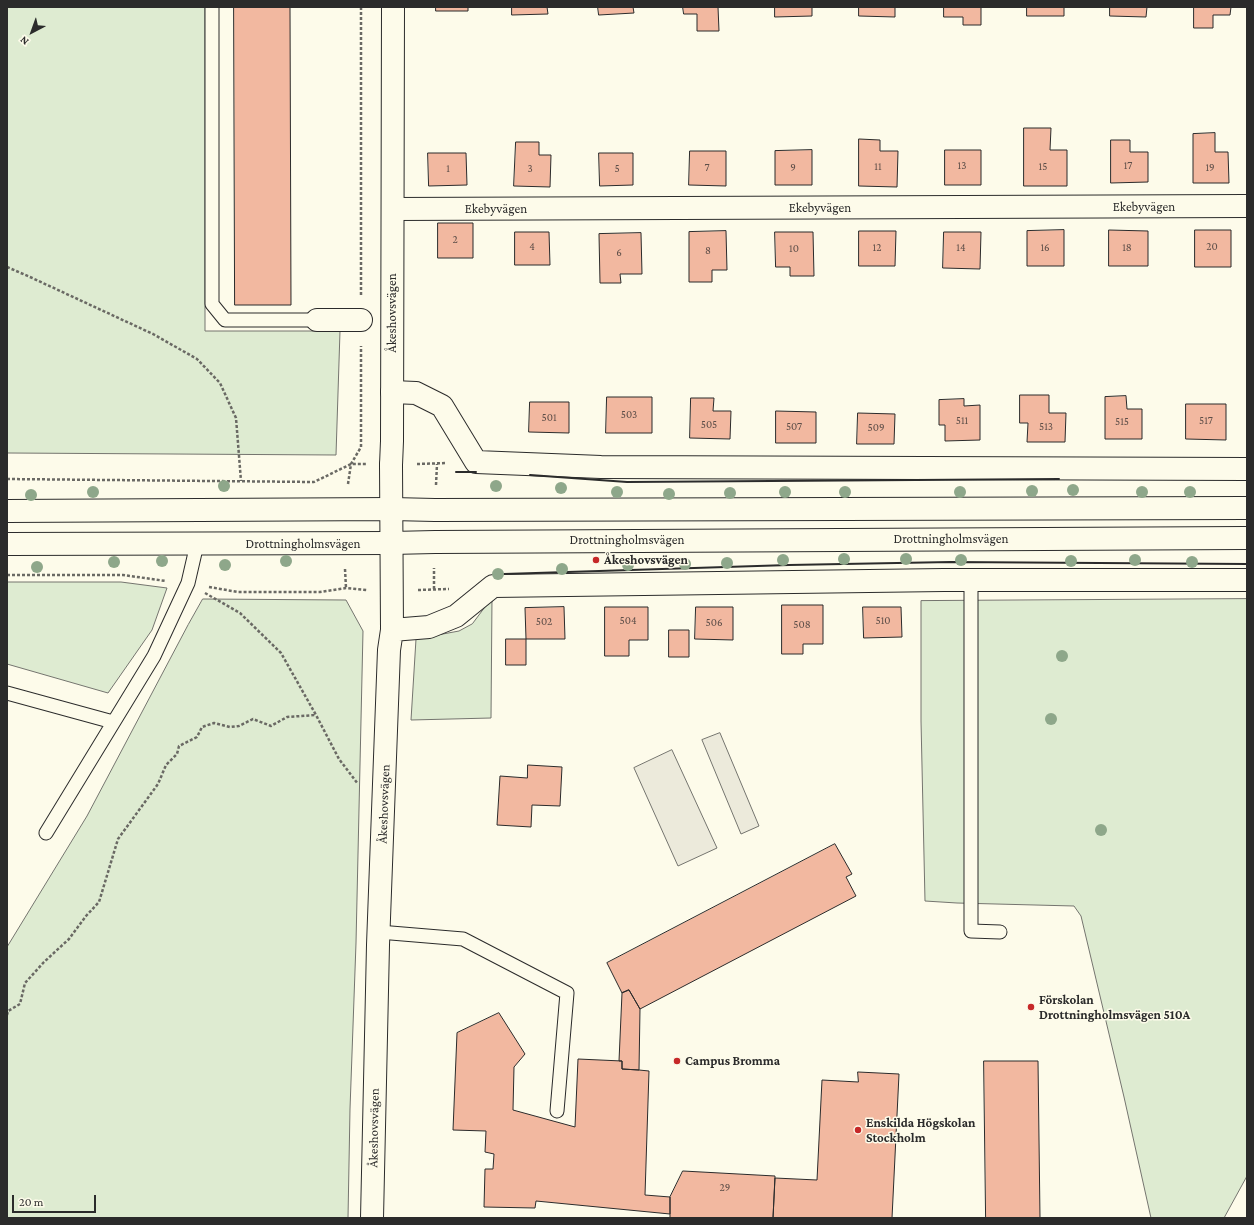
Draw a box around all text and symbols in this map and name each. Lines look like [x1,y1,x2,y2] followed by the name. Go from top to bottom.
[12,12,52,52] north arrow
[17,34,31,48] text: N
[958,159,966,173] house number: 13
[1124,159,1132,173] house number: 17
[874,160,882,174] house number: 11
[1039,160,1047,174] house number: 15
[704,161,710,175] house number: 7
[790,161,796,175] house number: 9
[1205,161,1215,175] house number: 19
[446,162,450,176] house number: 1
[527,162,533,176] house number: 3
[614,162,620,176] house number: 5
[1113,199,1175,215] street label: Ekebyvägen
[789,200,851,216] street label: Ekebyvägen
[465,201,527,217] street label: Ekebyvägen
[452,233,458,247] house number: 2
[529,240,535,254] house number: 4
[1206,240,1218,254] house number: 20
[873,241,881,255] house number: 12
[956,241,966,255] house number: 14
[1040,241,1050,255] house number: 16
[1122,241,1132,255] house number: 18
[789,242,799,256] house number: 10
[705,244,711,258] house number: 8
[616,246,622,260] house number: 6
[384,273,400,353] street label: Åkeshovsvägen
[621,408,637,422] house number: 503
[541,411,557,425] house number: 501
[956,414,968,428] house number: 511
[1199,414,1213,428] house number: 517
[1115,415,1129,429] house number: 515
[701,418,717,432] house number: 505
[786,420,802,434] house number: 507
[1039,420,1053,434] house number: 513
[868,421,884,435] house number: 509
[894,531,1008,547] street label: Drottningholmsvägen
[570,532,684,548] street label: Drottningholmsvägen
[246,536,360,552] street label: Drottningholmsvägen
[604,552,688,568] place label: Åkeshovsvägen
[591,555,601,565] marker: Åkeshovsvägen
[619,614,637,628] house number: 504
[875,614,891,628] house number: 510
[536,615,552,629] house number: 502
[706,616,722,630] house number: 506
[793,618,811,632] house number: 508
[375,764,393,844] street label: Åkeshovsvägen
[1039,992,1190,1023] place label: Förskolan Drottningholmsvägen 510A
[1026,1002,1036,1012] marker: Förskolan Drottningholmsvägen 510A
[685,1053,780,1069] place label: Campus Bromma
[672,1056,682,1066] marker: Campus Bromma
[366,1088,382,1168] street label: Åkeshovsvägen
[866,1115,975,1146] place label: Enskilda Högskolan Stockholm
[853,1125,863,1135] marker: Enskilda Högskolan Stockholm
[720,1181,730,1195] house number: 29
[14,1187,98,1213] scale bar
[19,1195,43,1209] text: 20 m

